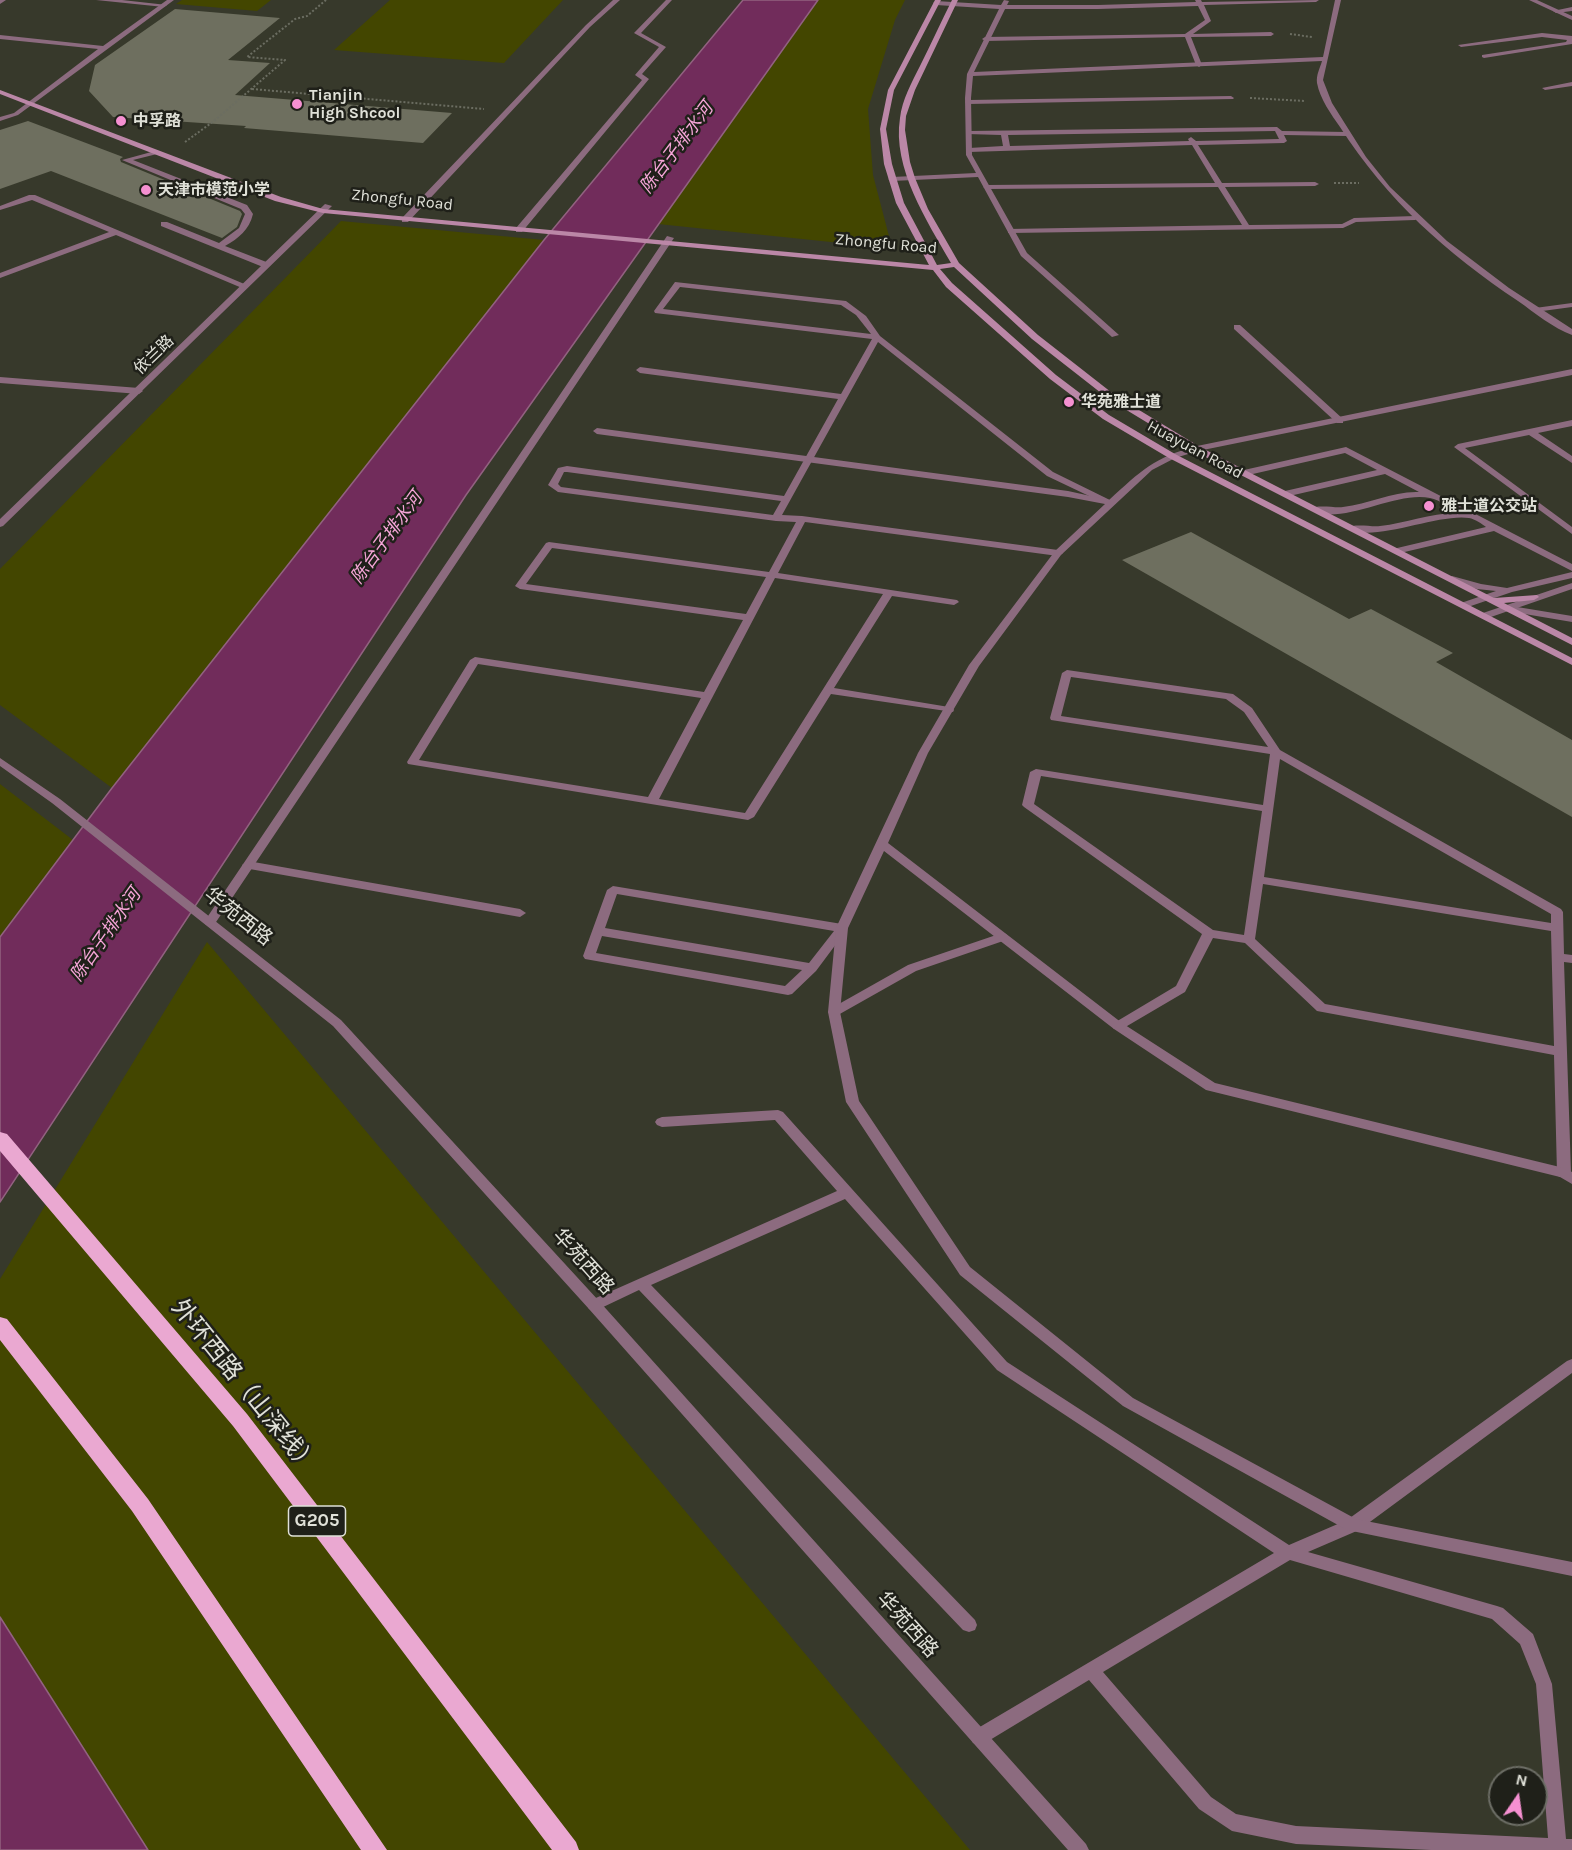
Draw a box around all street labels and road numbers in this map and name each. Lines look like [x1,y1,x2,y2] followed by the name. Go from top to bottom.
[350,185,454,215] street label: Zhongfu Road
[834,230,938,258] street label: Zhongfu Road
[130,331,178,379] street label: 依兰路
[1144,417,1246,483] street label: Huayuan Road
[199,883,277,951] street label: 华苑西路
[547,1224,619,1300] street label: 华苑西路
[165,1294,323,1480] street label: 外环西路（山深线）
[288,1506,346,1536] road number: G205
[871,1587,943,1663] street label: 华苑西路

